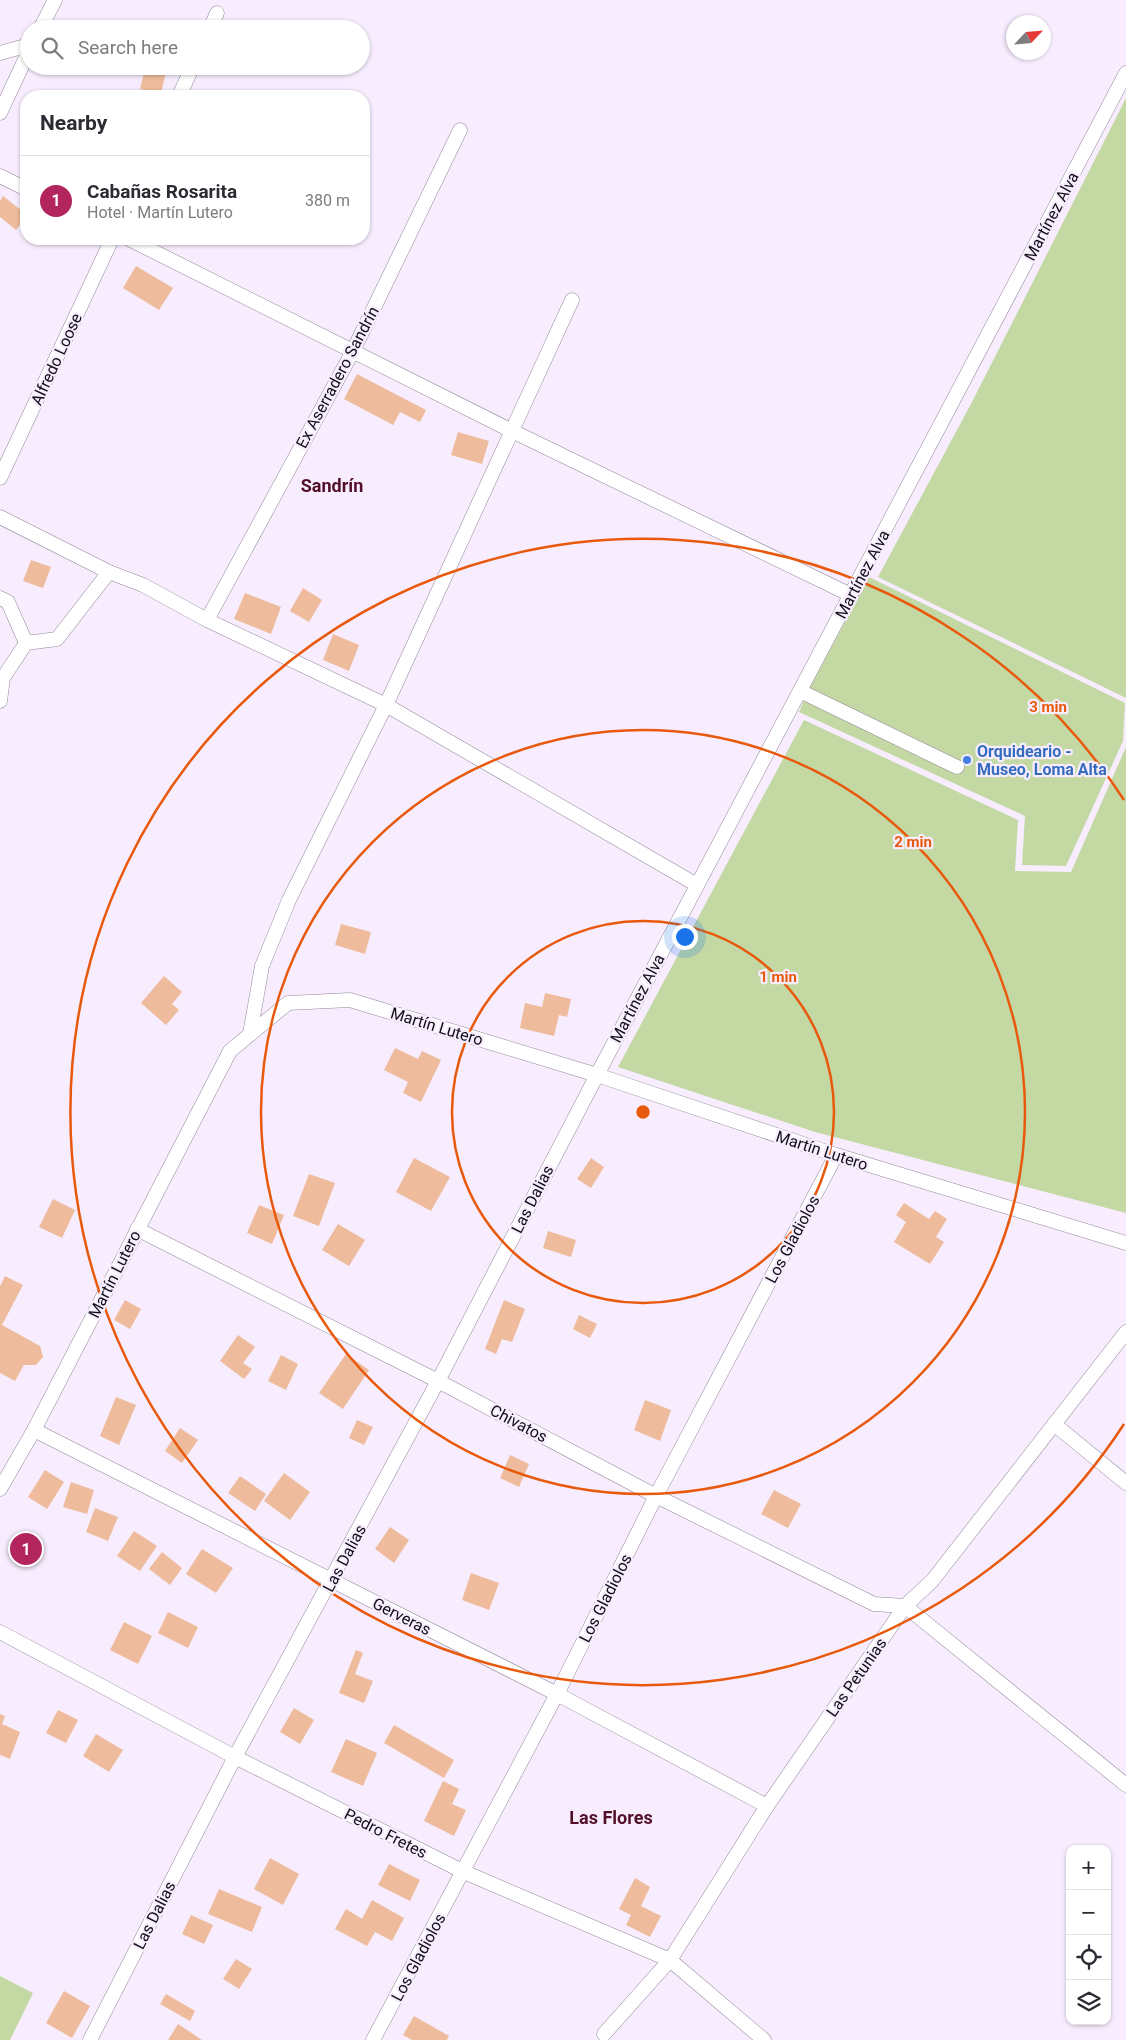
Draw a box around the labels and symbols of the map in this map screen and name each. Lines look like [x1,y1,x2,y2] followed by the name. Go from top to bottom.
[1006,15,1051,60] north arrow
[1020,169,1083,264] street label: Martínez Alva
[292,303,383,451] street label: Ex Aserradero Sandrín
[27,310,86,408] street label: Alfredo Loose
[301,475,363,496] district label: Sandrín
[831,527,894,622] street label: Martínez Alva
[1029,698,1067,716] text: 3 min
[977,742,1107,779] place label: Orquideario - Museo, Loma Alta
[961,754,973,766] marker: Orquideario - Museo, Loma Alta
[894,833,932,851] text: 2 min
[672,924,698,950] your location
[606,951,669,1046] street label: Martínez Alva
[759,968,797,986] text: 1 min
[388,1003,485,1050] street label: Martín Lutero
[634,1103,652,1121] centre of rings
[773,1127,870,1174] street label: Martín Lutero
[507,1162,558,1236] street label: Las Dalias
[761,1192,824,1286] street label: Los Gladiolos
[84,1227,145,1321] street label: Martín Lutero
[487,1401,551,1446] street label: Chivatos
[319,1521,370,1595] street label: Las Dalias
[10,1530,42,1568] pin: 1
[575,1551,636,1646] street label: Los Gladiolos
[369,1594,434,1639] street label: Gerveras
[822,1634,891,1720] street label: Las Petunias
[341,1804,430,1862] street label: Pedro Fretes
[569,1807,653,1828] district label: Las Flores
[129,1878,180,1952] street label: Las Dalias
[387,1910,450,2004] street label: Los Gladiolos

